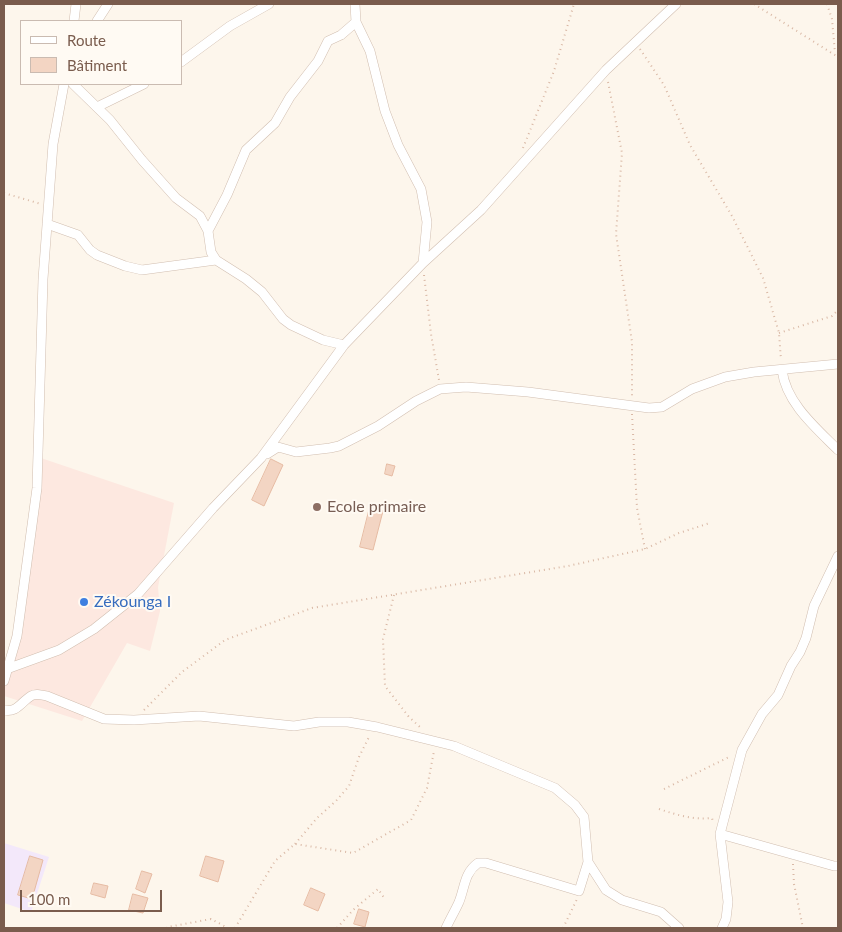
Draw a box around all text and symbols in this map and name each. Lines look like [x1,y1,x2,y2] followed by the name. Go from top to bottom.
[20,20,182,85] legend
[67,31,106,49] text: Route
[67,56,127,74] text: Bâtiment
[327,497,426,517] place label: Ecole primaire
[311,501,323,513] marker: Ecole primaire
[94,592,171,612] place label: Zékounga I
[78,596,90,608] marker: Zékounga I
[22,880,165,912] scale bar
[28,890,70,908] text: 100 m

